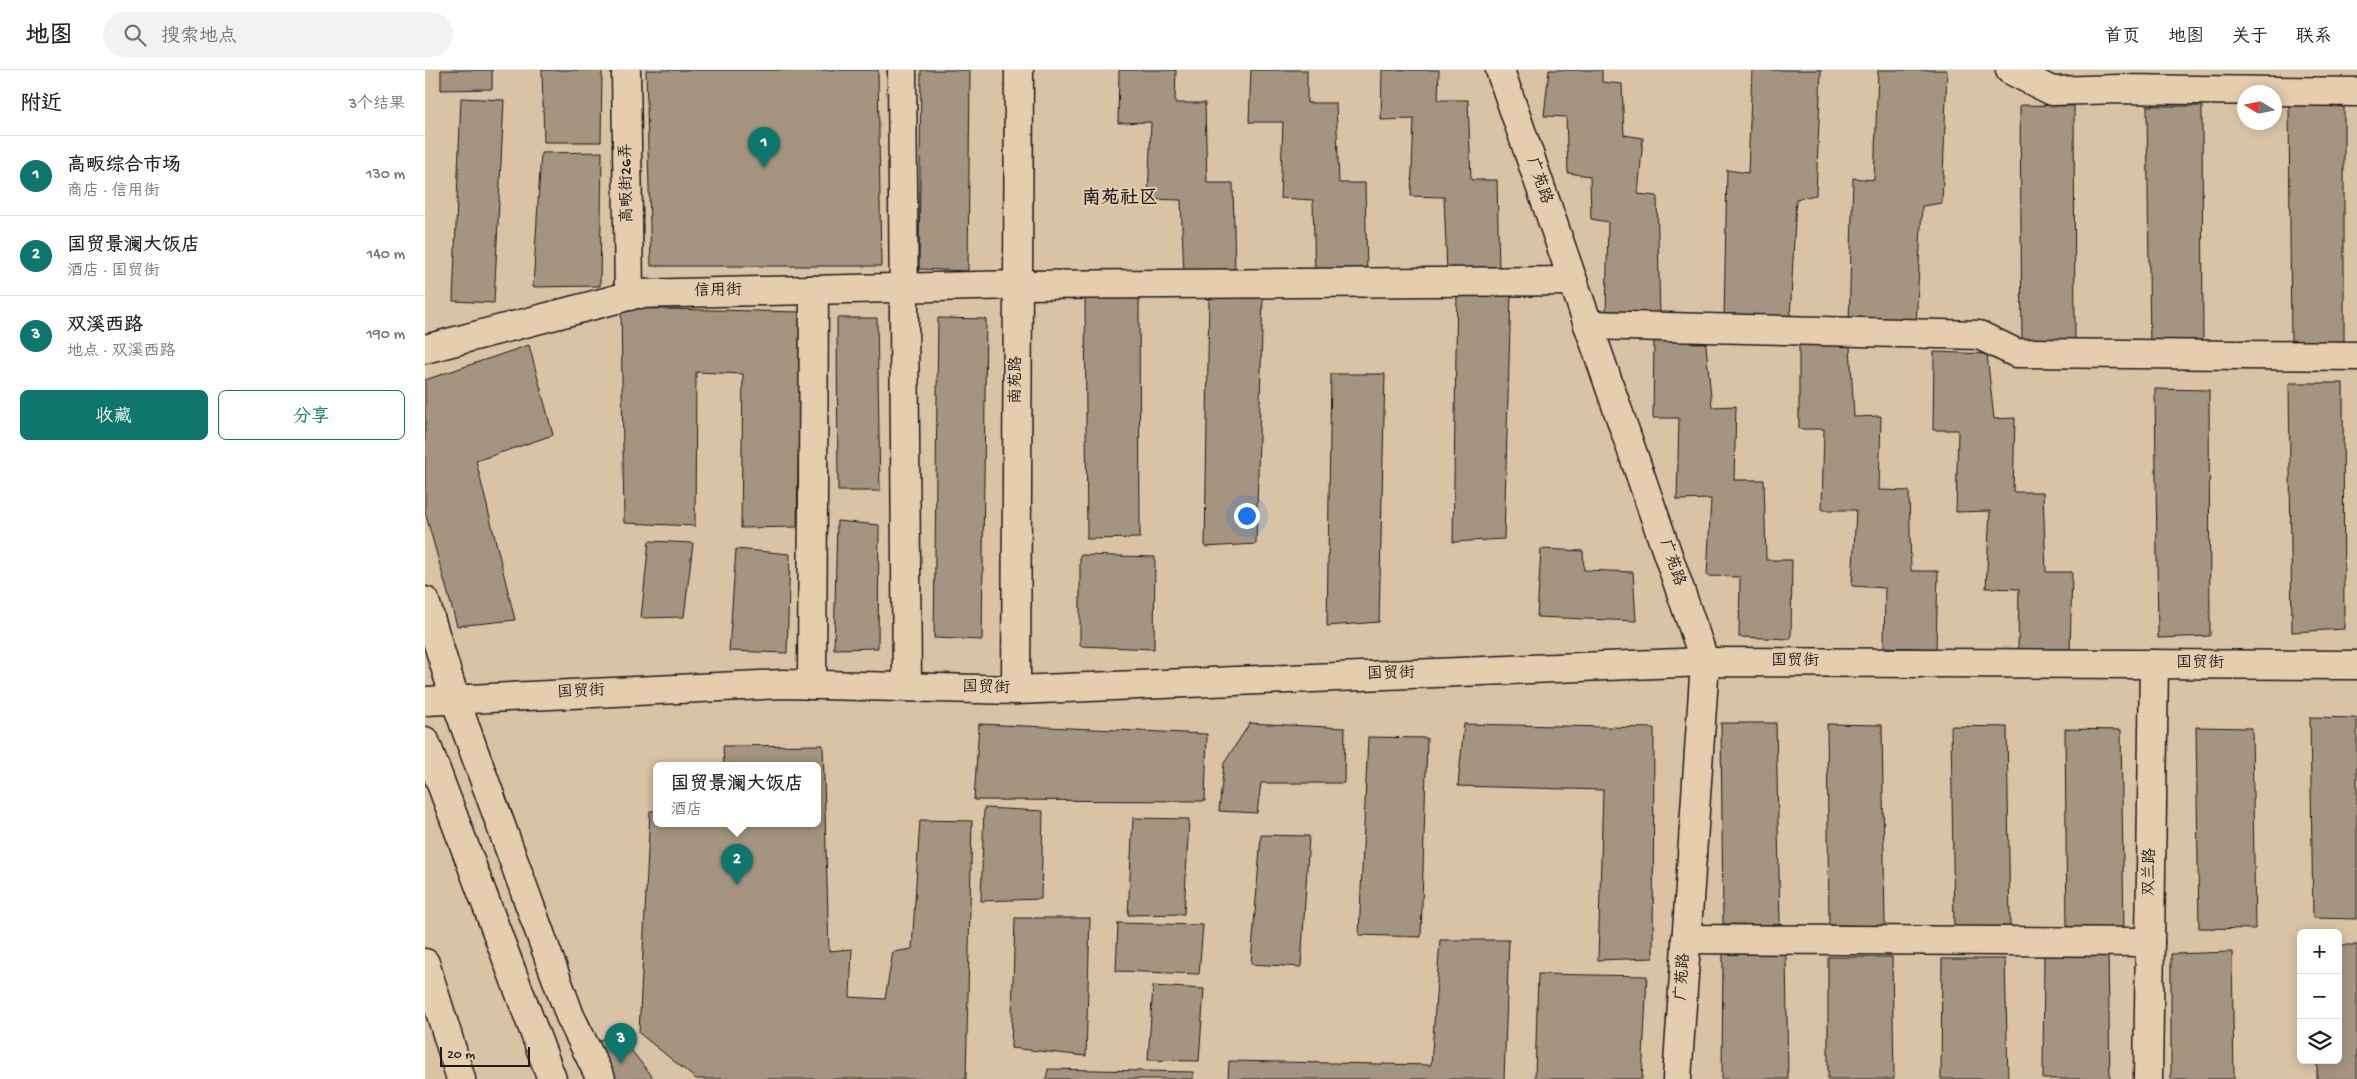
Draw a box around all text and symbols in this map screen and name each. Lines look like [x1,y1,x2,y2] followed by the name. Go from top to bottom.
[103,12,453,57] search box
[121,21,149,49] icon: search
[25,23,73,52] text: 地图
[161,26,237,49] text: 搜索地点
[2104,27,2140,48] text: 首页
[2168,27,2204,48] text: 地图
[2232,27,2268,48] text: 关于
[2296,27,2332,48] text: 联系
[2237,85,2282,130] north arrow
[20,93,62,118] text: 附近
[349,96,405,115] text: 3个结果
[748,127,780,168] pin: 1
[616,143,638,223] street label: 高畈街26弄
[67,155,181,178] text: 高畈综合市场
[1521,155,1557,207] street label: 广苑路
[33,166,39,185] text: 1
[366,166,405,185] text: 130 m
[67,183,160,202] text: 商店 · 信用街
[1082,187,1158,211] district label: 南苑社区
[67,235,200,258] text: 国贸景澜大饭店
[32,246,40,265] text: 2
[367,246,405,265] text: 140 m
[67,263,160,282] text: 酒店 · 国贸街
[694,281,742,302] street label: 信用街
[67,315,143,338] text: 双溪西路
[32,326,40,345] text: 3
[366,326,405,345] text: 190 m
[67,343,176,362] text: 地点 · 双溪西路
[1006,356,1027,404] street label: 南苑路
[20,390,208,440] button: 收藏
[218,390,405,440] button: 分享
[1234,503,1260,529] your location
[1654,537,1690,589] street label: 广苑路
[1771,651,1819,672] street label: 国贸街
[2176,653,2224,674] street label: 国贸街
[1367,663,1415,685] street label: 国贸街
[962,677,1010,699] street label: 国贸街
[556,680,605,704] street label: 国贸街
[653,762,821,827] popup
[670,774,804,797] text: 国贸景澜大饭店
[670,802,703,821] text: 酒店
[721,844,753,885] pin: 2
[2139,848,2161,896] street label: 双兰路
[2297,929,2342,1064] map controls
[2297,929,2342,974] button: +
[1671,952,1695,1002] street label: 广苑路
[2297,974,2342,1019] button: −
[2297,1019,2342,1064] button: layers
[605,1023,637,1064] pin: 3
[440,1044,530,1067] scale bar
[447,1047,475,1064] text: 20 m

